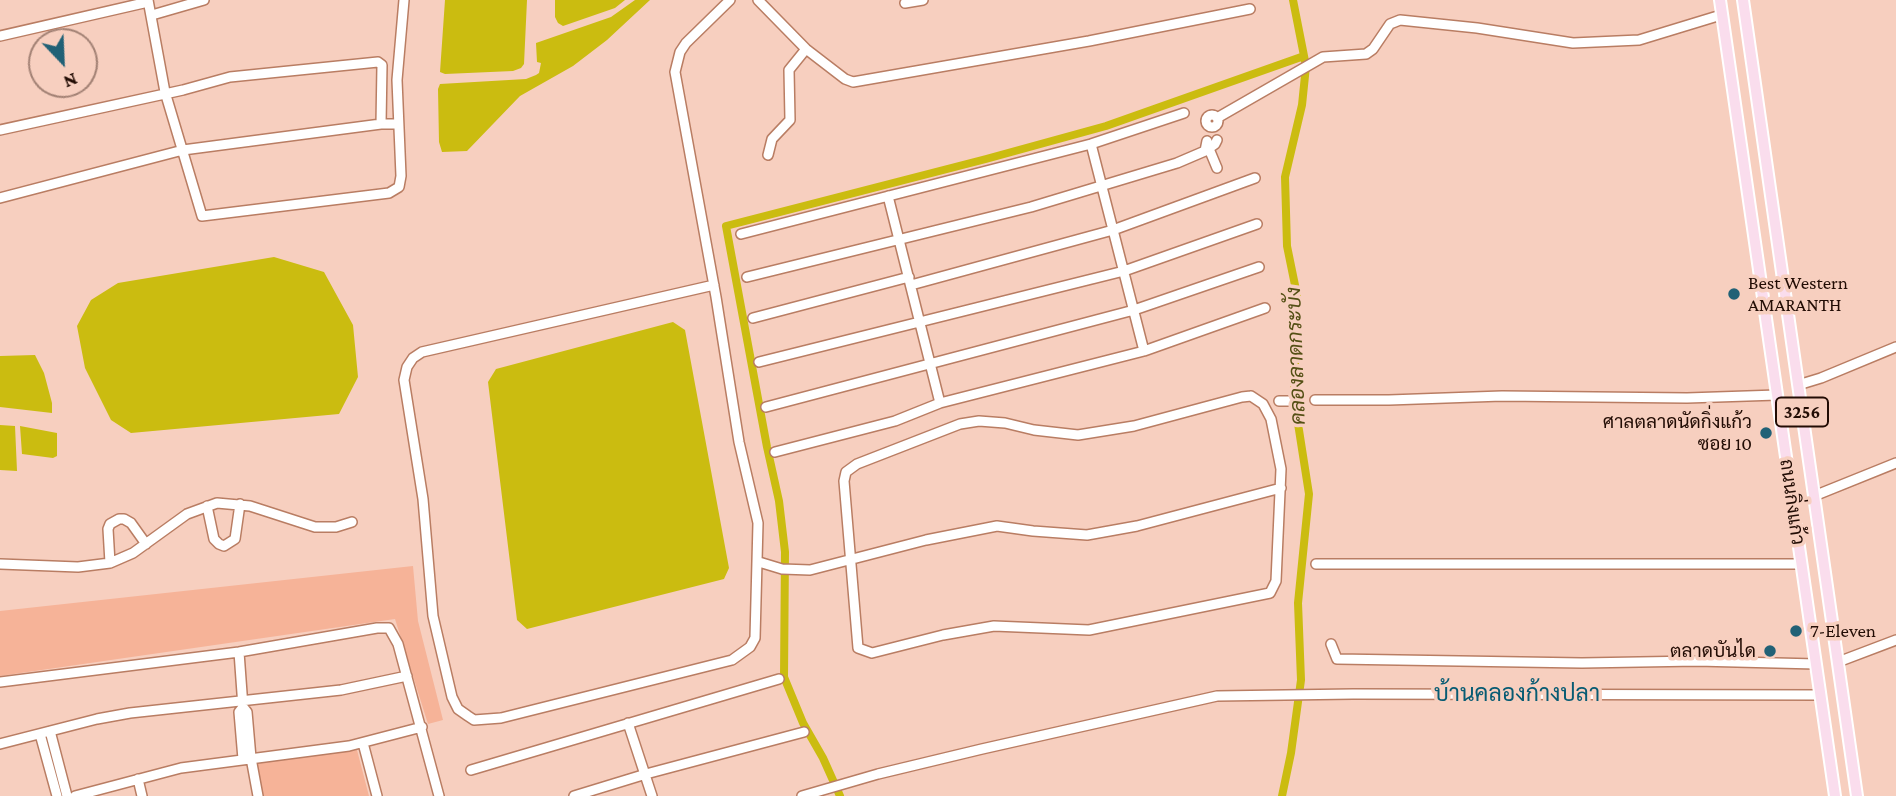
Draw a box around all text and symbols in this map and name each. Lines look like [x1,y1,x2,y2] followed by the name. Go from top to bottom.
[28,28,98,98] north arrow
[61,69,81,93] text: N
[1748,272,1848,316] place label: Best Western AMARANTH
[1726,286,1742,302] marker: Best Western AMARANTH
[1281,287,1311,425] water label: คลองลาดกระบัง
[1776,398,1828,426] road number: 3256
[1603,411,1752,455] place label: ศาลตลาดนัดกิ่งแก้ว ซอย 10
[1758,425,1774,441] marker: ศาลตลาดนัดกิ่งแก้ว ซอย 10
[1775,458,1809,546] street label: ถนนกิ่งแก้ว
[1810,620,1876,642] place label: 7-Eleven
[1788,623,1804,639] marker: 7-Eleven
[1670,640,1756,662] place label: ตลาดบันได
[1762,643,1778,659] marker: ตลาดบันได
[1434,680,1600,708] district label: บ้านคลองก้างปลา

